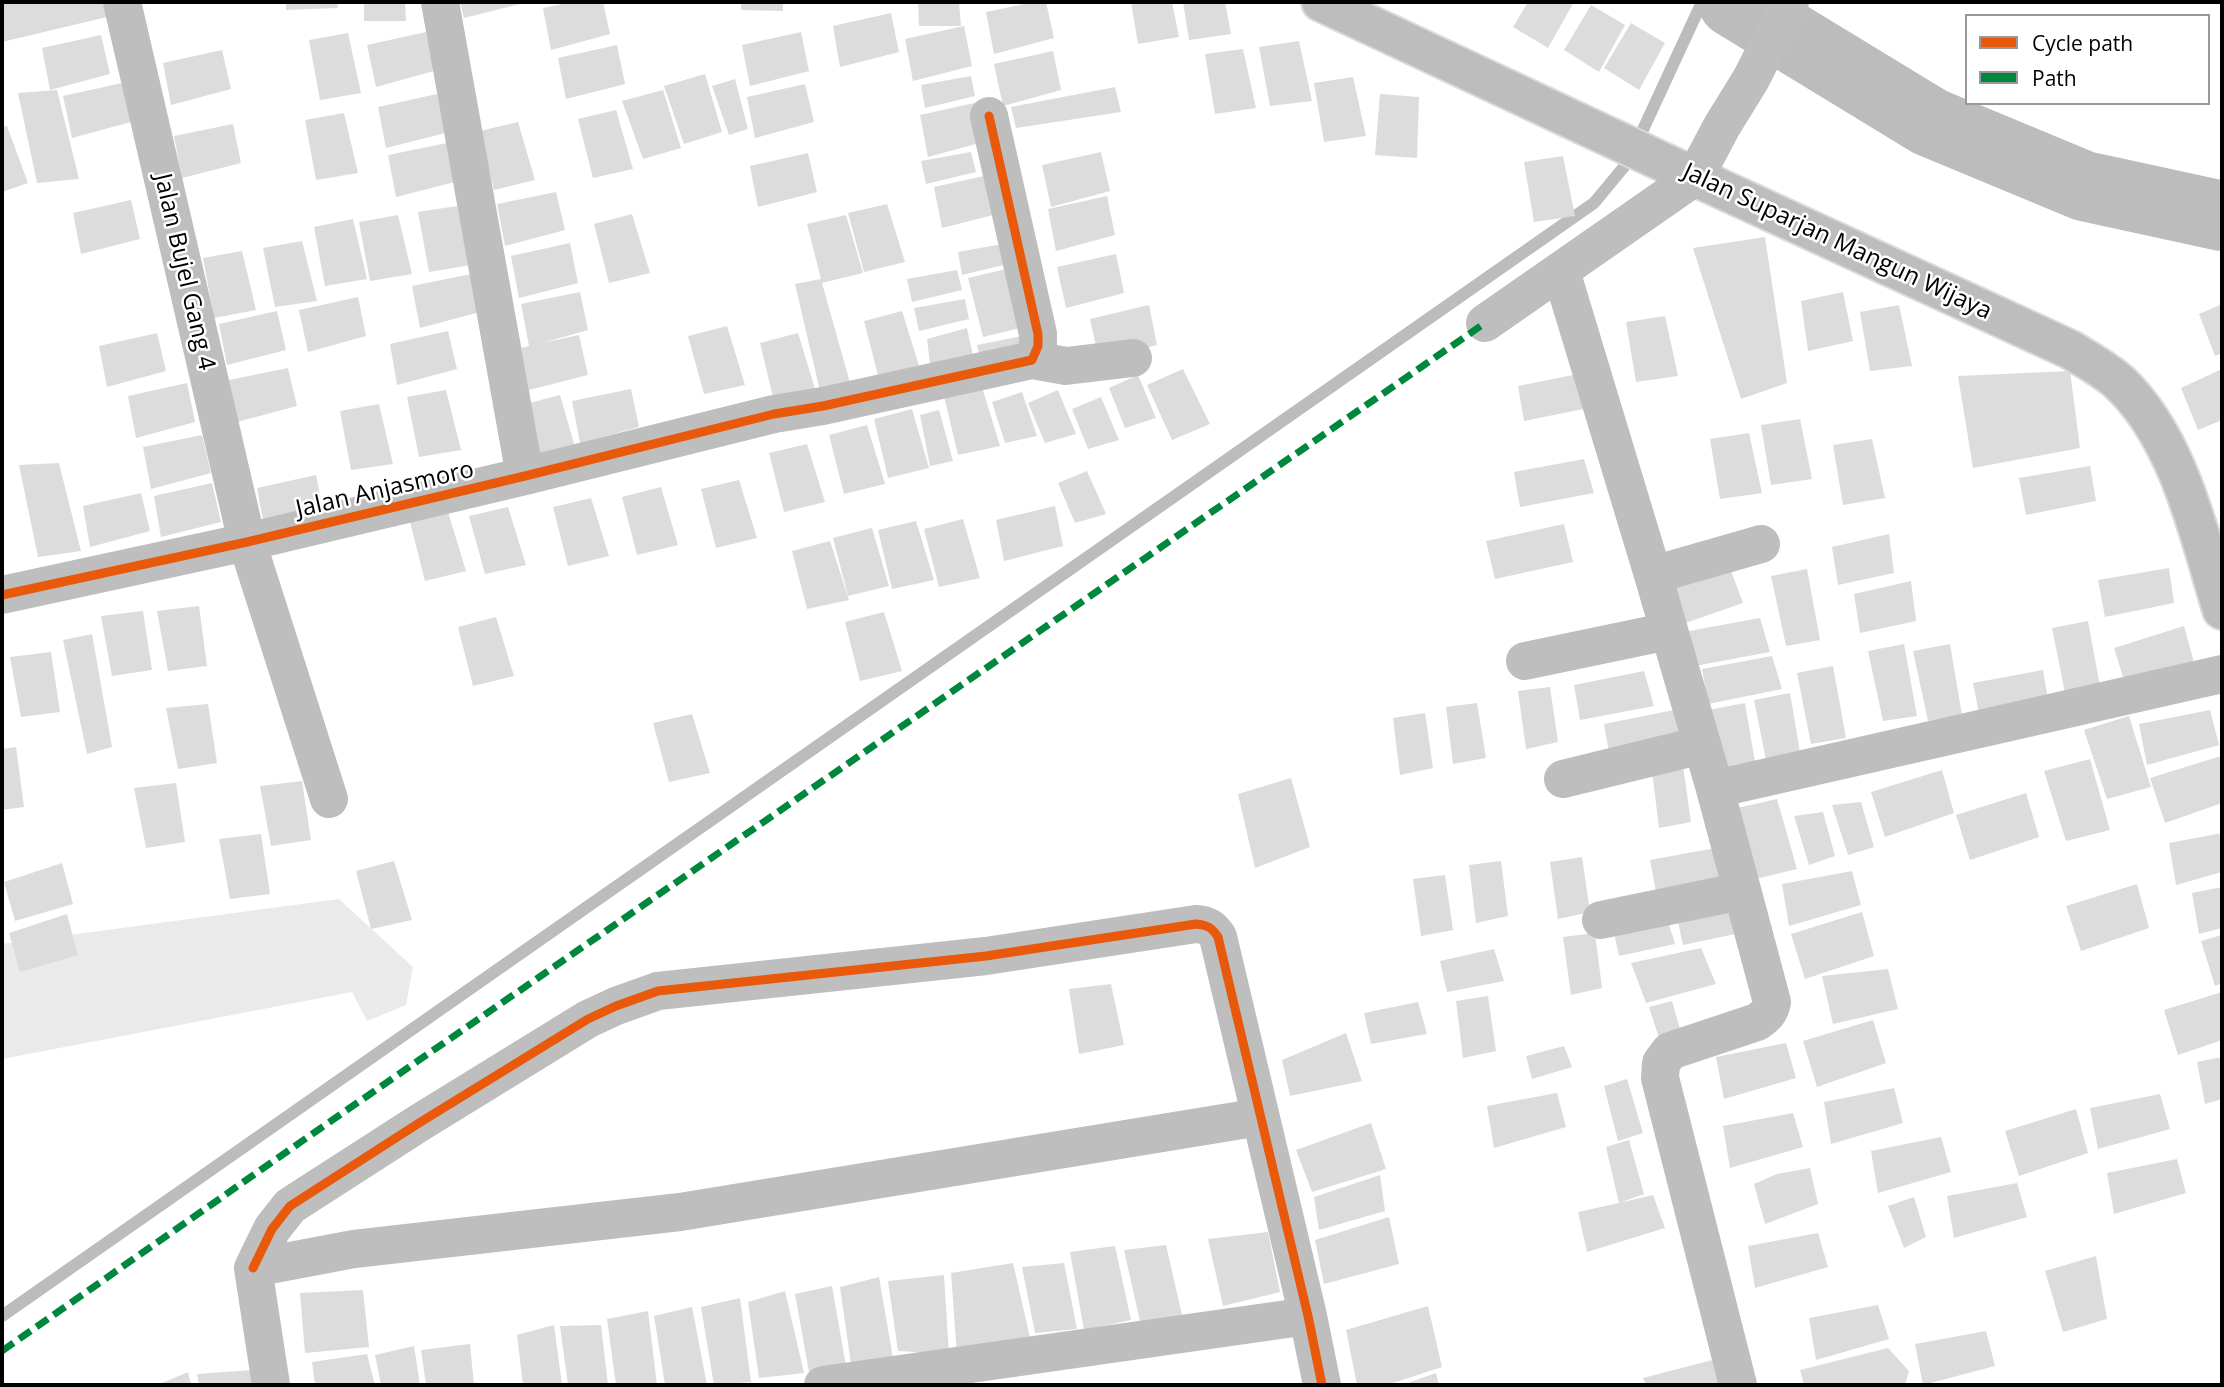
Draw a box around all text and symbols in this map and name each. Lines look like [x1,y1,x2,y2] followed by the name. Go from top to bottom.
[1965,14,2210,105] legend
[2032,29,2133,57] text: Cycle path
[2032,64,2077,92] text: Path
[1678,158,1996,326] street label: Jalan Suparjan Mangun Wijaya
[147,171,221,373] street label: Jalan Bujel Gang 4
[293,456,477,524] street label: Jalan Anjasmoro

